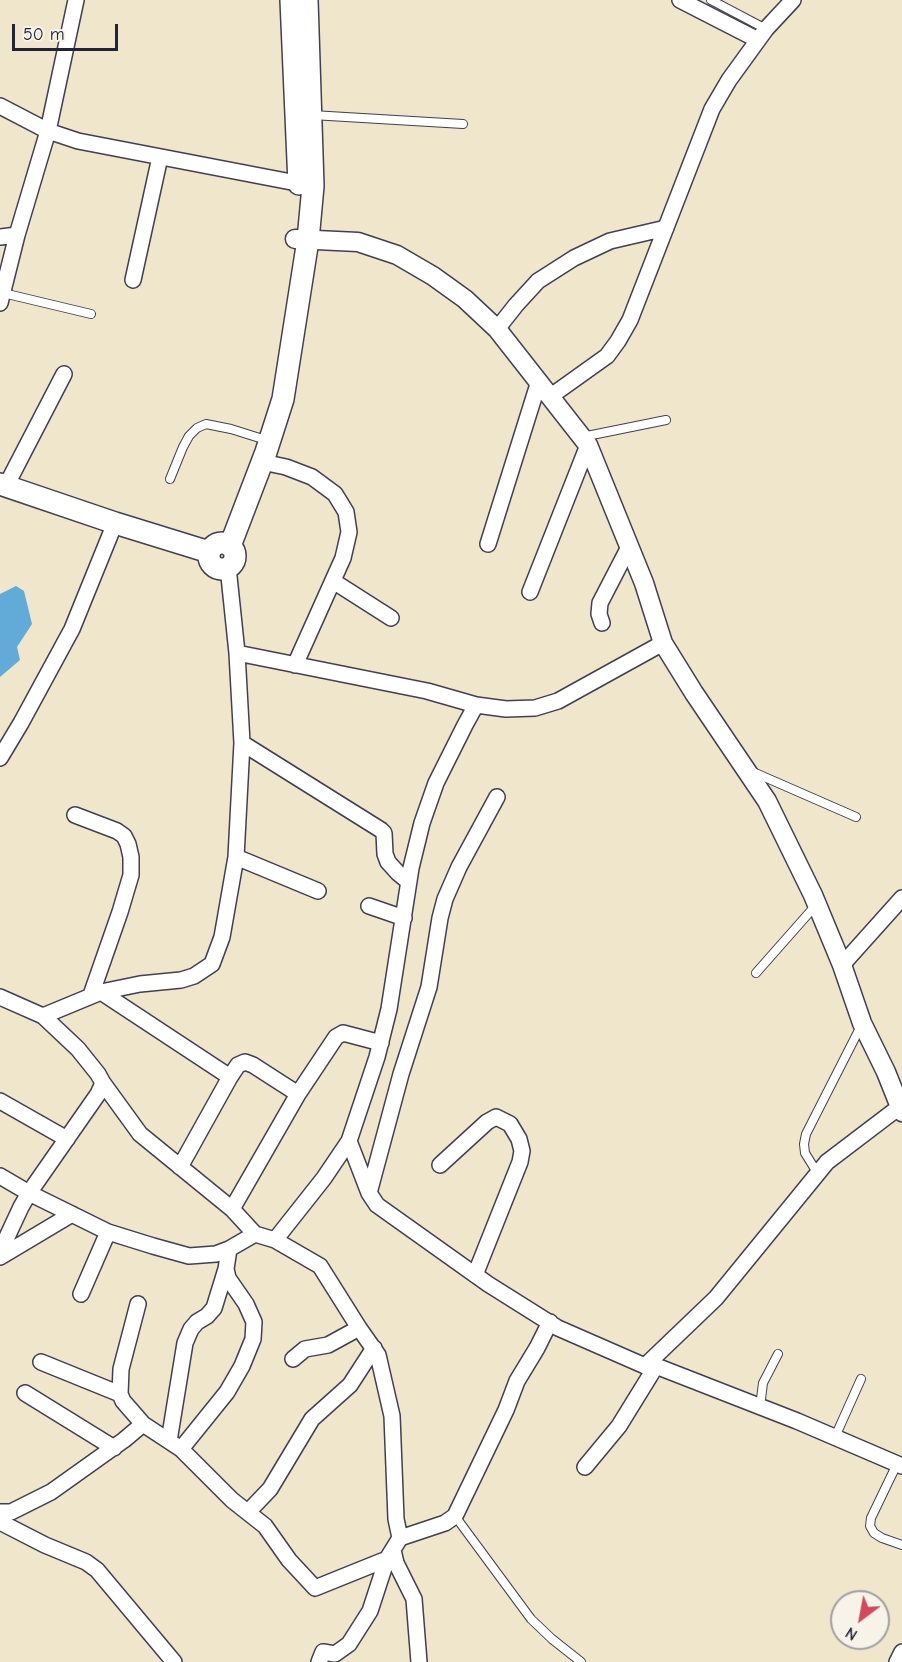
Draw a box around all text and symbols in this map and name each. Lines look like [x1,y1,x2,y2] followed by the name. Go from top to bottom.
[15,12,122,50] scale bar
[23,24,65,45] text: 50 m
[830,1590,890,1650] north arrow
[842,1623,861,1644] text: N

